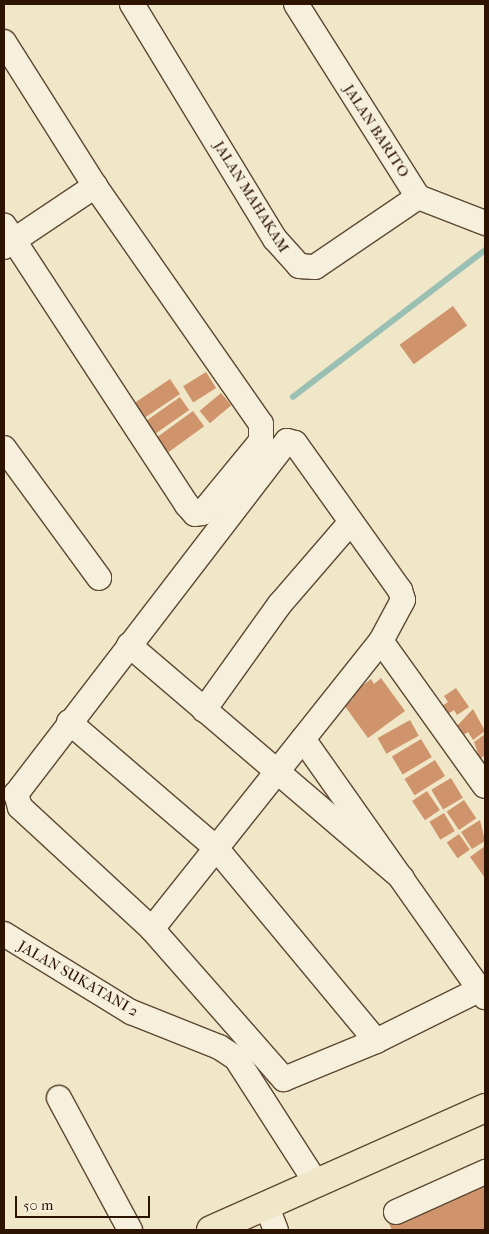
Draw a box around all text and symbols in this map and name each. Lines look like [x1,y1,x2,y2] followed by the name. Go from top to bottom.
[339,81,413,181] street label: JALAN BARITO
[209,138,293,256] street label: JALAN MAHAKAM
[15,937,141,1021] street label: JALAN SUKATANI 2
[18,1186,152,1218] scale bar
[23,1196,53,1214] text: 50 m

